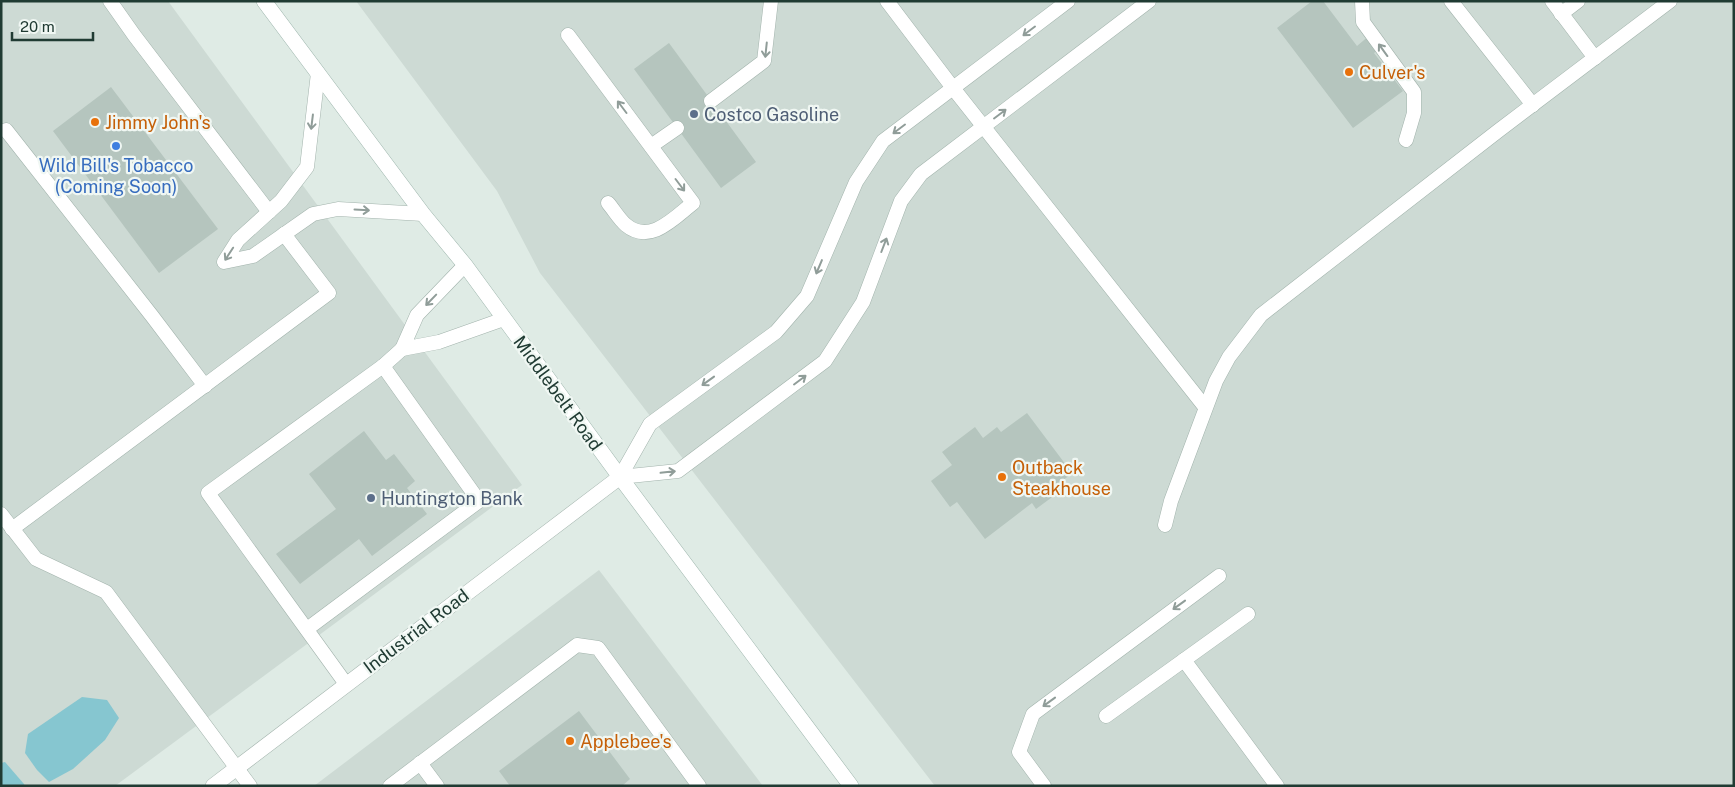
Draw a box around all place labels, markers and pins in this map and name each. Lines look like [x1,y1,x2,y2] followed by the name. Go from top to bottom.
[1359,62,1425,83] place label: Culver's
[1343,66,1355,78] marker: Culver's
[704,104,839,125] place label: Costco Gasoline
[688,108,700,120] marker: Costco Gasoline
[105,112,211,133] place label: Jimmy John's
[89,116,101,128] marker: Jimmy John's
[110,140,122,152] marker: Wild Bill's Tobacco (Coming Soon)
[39,155,193,197] place label: Wild Bill's Tobacco (Coming Soon)
[1012,457,1111,499] place label: Outback Steakhouse
[996,471,1008,483] marker: Outback Steakhouse
[381,488,523,509] place label: Huntington Bank
[365,492,377,504] marker: Huntington Bank
[580,731,672,752] place label: Applebee's
[564,735,576,747] marker: Applebee's

